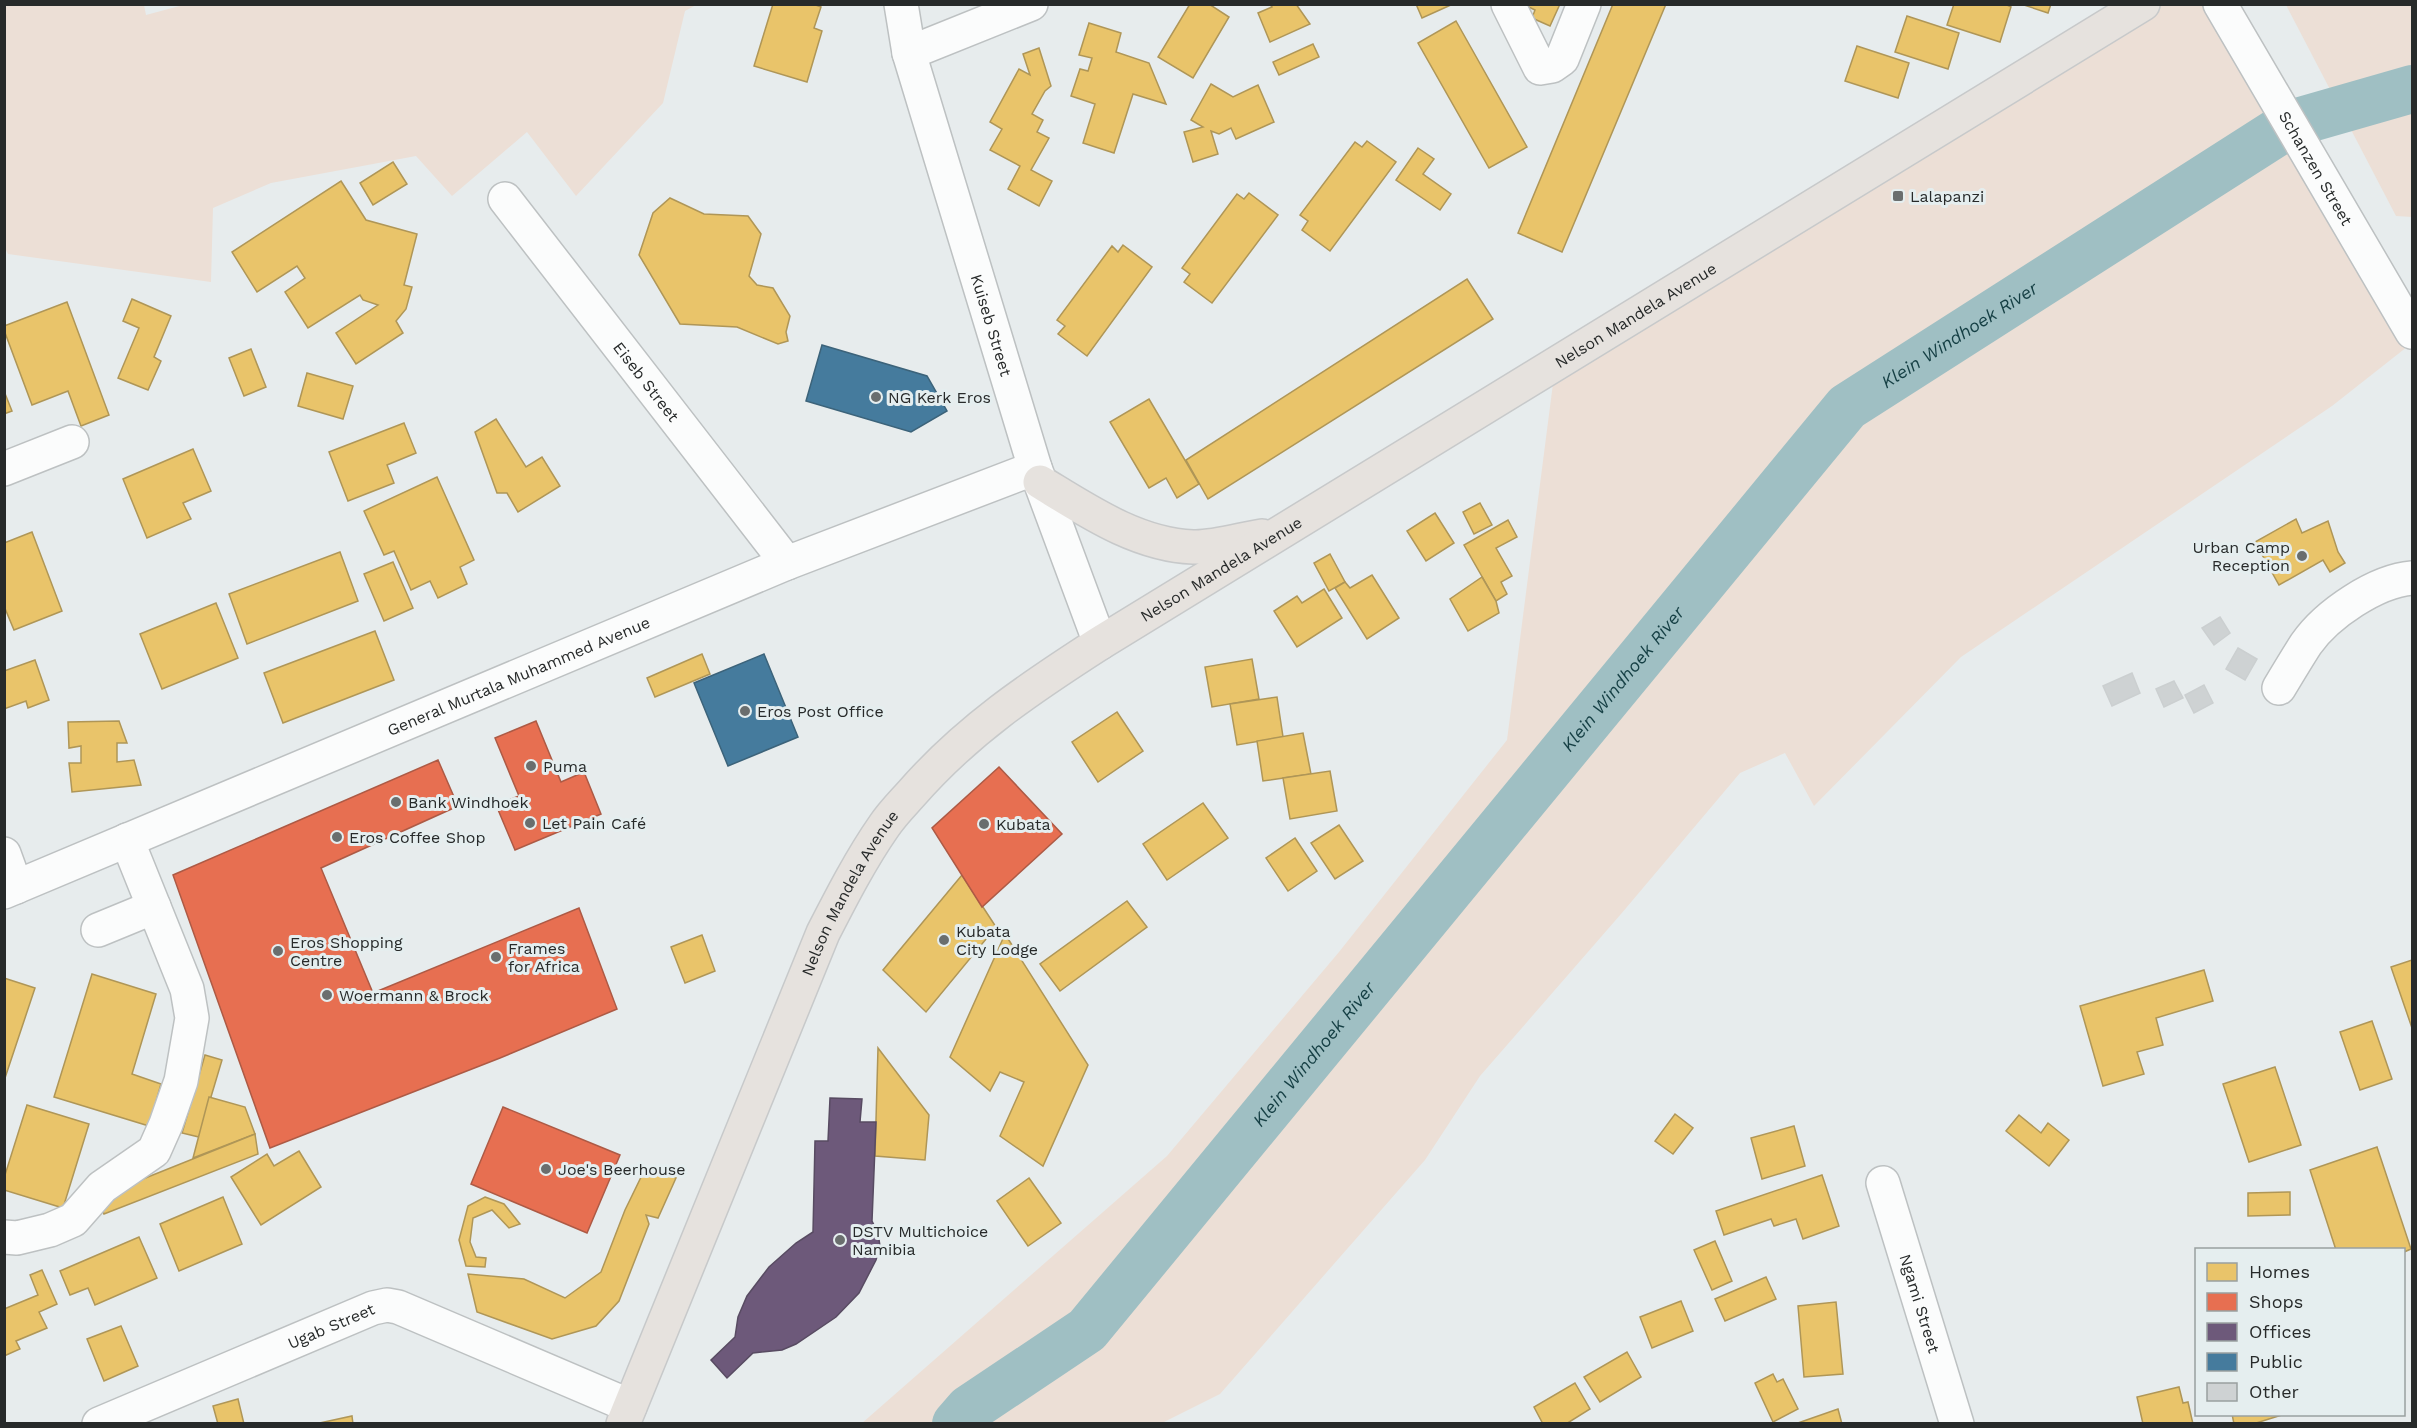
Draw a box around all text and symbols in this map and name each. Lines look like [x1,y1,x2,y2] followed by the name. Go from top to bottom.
[2275,108,2357,229] street label: Schanzen Street
[1910,187,1984,206] place label: Lalapanzi
[1891,189,1905,203] marker: Lalapanzi
[1551,259,1720,372] street label: Nelson Mandela Avenue
[967,272,1016,379] street label: Kuiseb Street
[1877,277,2042,392] water label: Klein Windhoek River
[609,338,683,426] street label: Eiseb Street
[888,388,991,407] place label: NG Kerk Eros
[869,390,883,404] marker: NG Kerk Eros
[1137,513,1306,626] street label: Nelson Mandela Avenue
[2192,538,2290,575] place label: Urban Camp Reception
[2295,549,2309,563] marker: Urban Camp Reception
[1557,601,1689,755] water label: Klein Windhoek River
[384,613,653,740] street label: General Murtala Muhammed Avenue
[757,702,884,721] place label: Eros Post Office
[738,704,752,718] marker: Eros Post Office
[543,757,587,776] place label: Puma
[524,759,538,773] marker: Puma
[408,793,529,812] place label: Bank Windhoek
[389,795,403,809] marker: Bank Windhoek
[798,806,902,979] street label: Nelson Mandela Avenue
[542,814,646,833] place label: Let Pain Café
[996,815,1051,834] place label: Kubata
[523,816,537,830] marker: Let Pain Café
[977,817,991,831] marker: Kubata
[349,828,485,847] place label: Eros Coffee Shop
[330,830,344,844] marker: Eros Coffee Shop
[956,922,1038,959] place label: Kubata City Lodge
[290,933,403,970] place label: Eros Shopping Centre
[937,933,951,947] marker: Kubata City Lodge
[508,939,580,976] place label: Frames for Africa
[271,944,285,958] marker: Eros Shopping Centre
[489,950,503,964] marker: Frames for Africa
[1248,977,1380,1131] water label: Klein Windhoek River
[339,986,489,1005] place label: Woermann & Brock
[320,988,334,1002] marker: Woermann & Brock
[558,1160,685,1179] place label: Joe's Beerhouse
[539,1162,553,1176] marker: Joe's Beerhouse
[852,1222,988,1259] place label: DSTV Multichoice Namibia
[833,1233,847,1247] marker: DSTV Multichoice Namibia
[2195,1248,2405,1416] legend
[1895,1252,1944,1356] street label: Ngami Street
[2249,1261,2310,1282] text: Homes
[2249,1291,2303,1312] text: Shops
[285,1299,378,1353] street label: Ugab Street
[2249,1321,2311,1342] text: Offices
[2249,1351,2303,1372] text: Public
[2249,1381,2299,1402] text: Other

